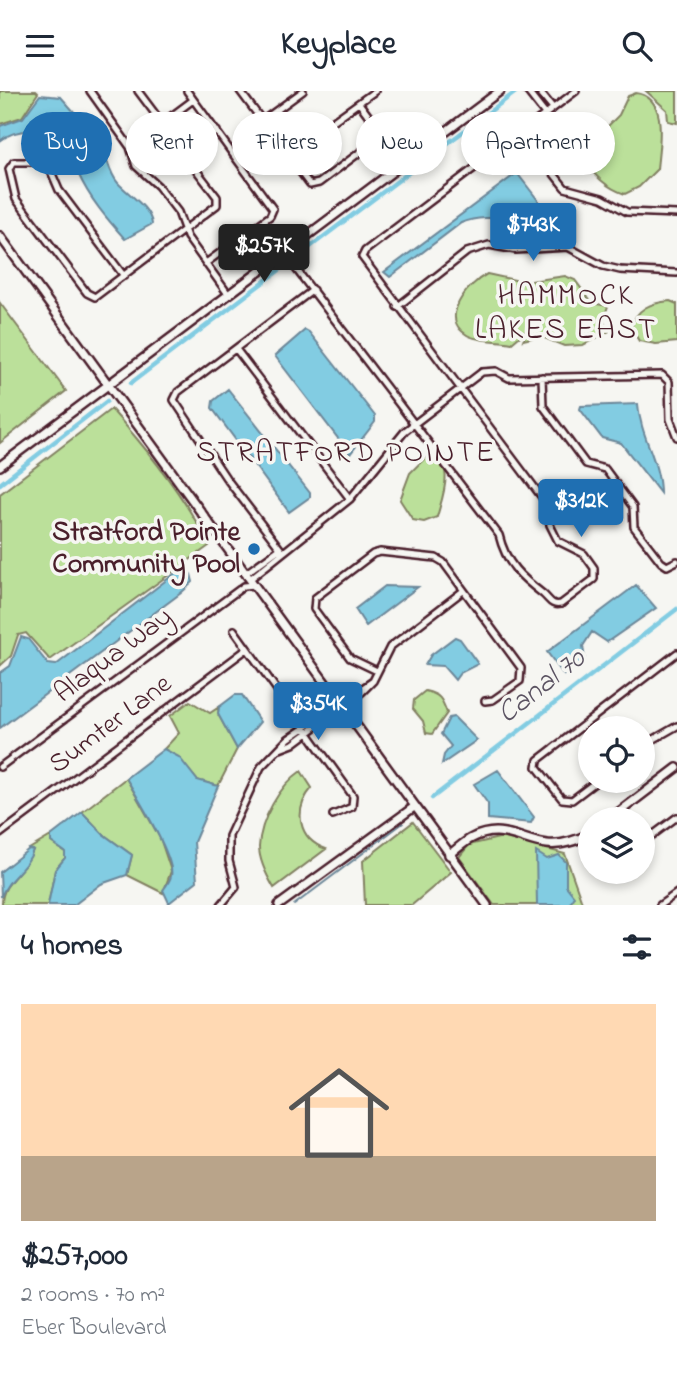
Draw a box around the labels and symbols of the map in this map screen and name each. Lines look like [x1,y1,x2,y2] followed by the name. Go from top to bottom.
[484,204,582,263] pin: $743K
[215,225,313,284] pin: $257K
[475,275,657,353] district label: HAMMOCK LAKES EAST
[196,432,496,476] district label: STRATFORD POINTE
[532,479,630,539] pin: $312K
[52,513,241,586] place label: Stratford Pointe Community Pool
[246,541,262,557] marker: Stratford Pointe Community Pool
[46,598,182,714] street label: Alaqua Way
[488,637,597,736] water label: Canal 70
[41,665,182,785] street label: Sumter Lane
[269,683,367,742] pin: $354K

